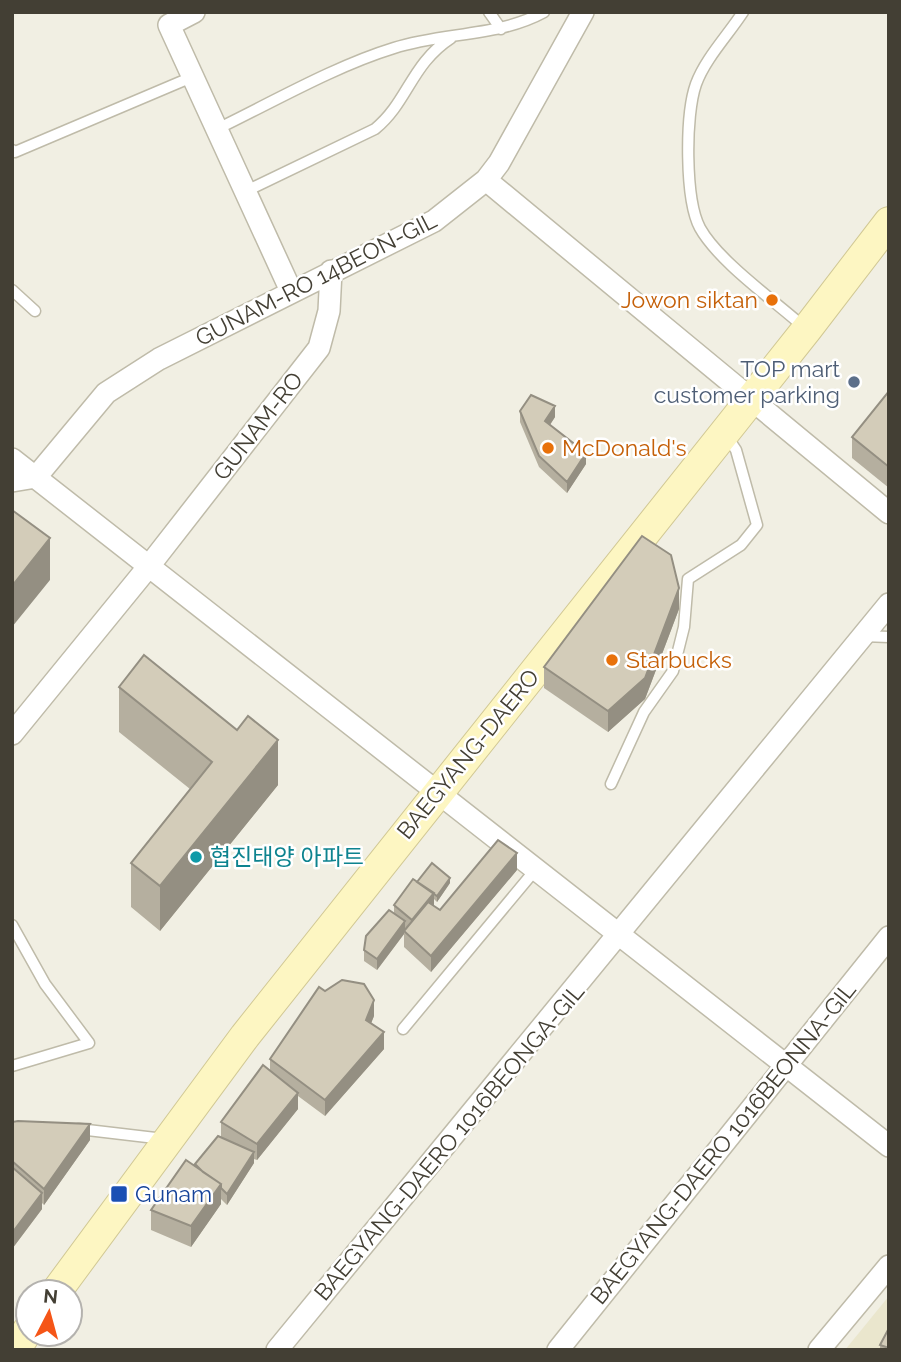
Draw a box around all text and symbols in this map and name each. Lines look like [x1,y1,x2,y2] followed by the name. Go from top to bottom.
[191,206,441,351] street label: GUNAM-RO 14BEON-GIL
[621,286,758,313] place label: Jowon siktan
[764,292,780,308] marker: Jowon siktan
[654,355,840,408] place label: TOP mart customer parking
[207,366,308,485] street label: GUNAM-RO
[846,374,862,390] marker: TOP mart customer parking
[562,434,687,461] place label: McDonald's
[540,440,556,456] marker: McDonald's
[626,646,732,673] place label: Starbucks
[604,652,620,668] marker: Starbucks
[391,663,544,844] street label: BAEGYANG-DAERO
[210,843,364,870] place label: 협진태양 아파트
[188,849,204,865] marker: 협진태양 아파트
[584,976,861,1309] street label: BAEGYANG-DAERO 1016BEONNA-GIL
[308,977,589,1305] street label: BAEGYANG-DAERO 1016BEONGA-GIL
[135,1180,212,1207] place label: Gunam
[109,1184,129,1204] marker: Gunam
[14,1278,84,1348] north arrow
[42,1284,59,1308] text: N

